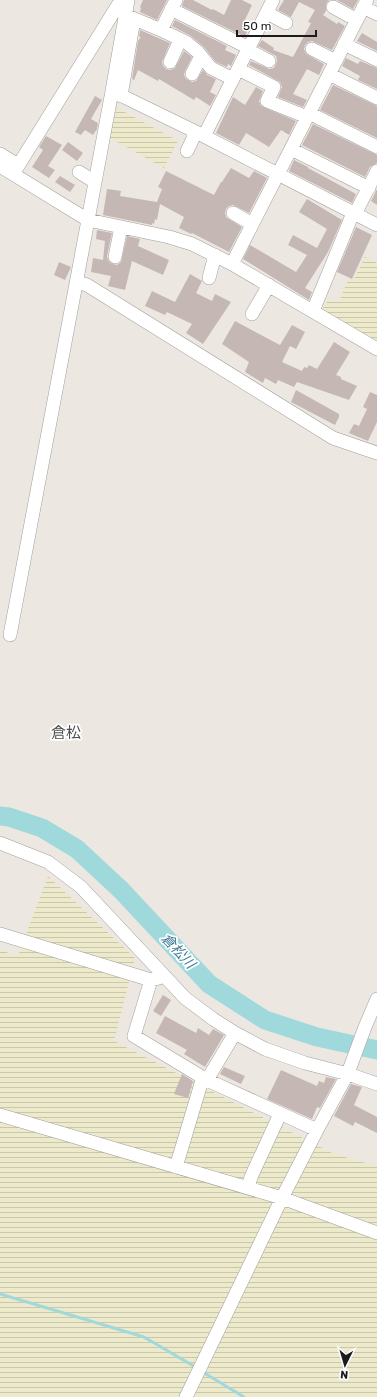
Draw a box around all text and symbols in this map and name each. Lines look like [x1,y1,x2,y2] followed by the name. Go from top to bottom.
[237,12,316,38] scale bar
[243,19,271,33] text: 50 m
[51,724,81,742] district label: 倉松
[157,930,200,974] water label: 倉松川
[325,1345,365,1385] north arrow
[340,1368,349,1381] text: N

